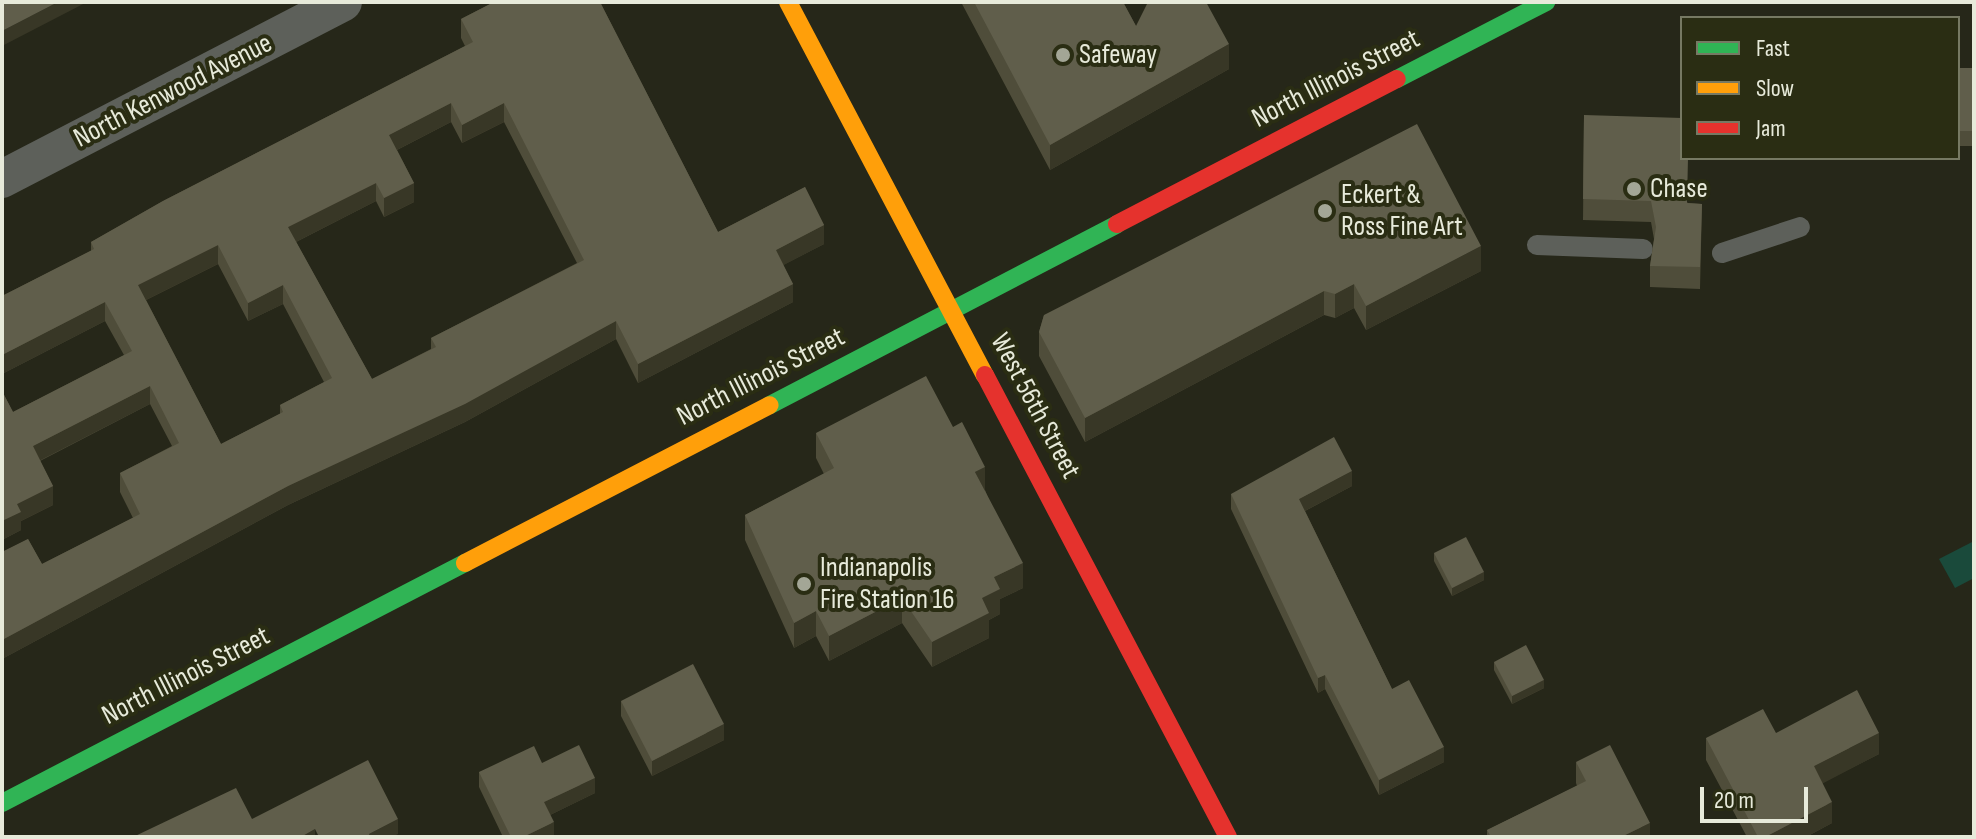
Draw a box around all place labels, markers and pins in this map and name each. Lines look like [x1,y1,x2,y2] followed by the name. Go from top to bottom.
[1079,38,1157,72] place label: Safeway
[1054,46,1072,64] marker: Safeway
[1650,172,1708,206] place label: Chase
[1341,178,1463,244] place label: Eckert & Ross Fine Art
[1625,180,1643,198] marker: Chase
[1316,202,1334,220] marker: Eckert & Ross Fine Art
[820,551,955,617] place label: Indianapolis Fire Station 16
[795,575,813,593] marker: Indianapolis Fire Station 16

